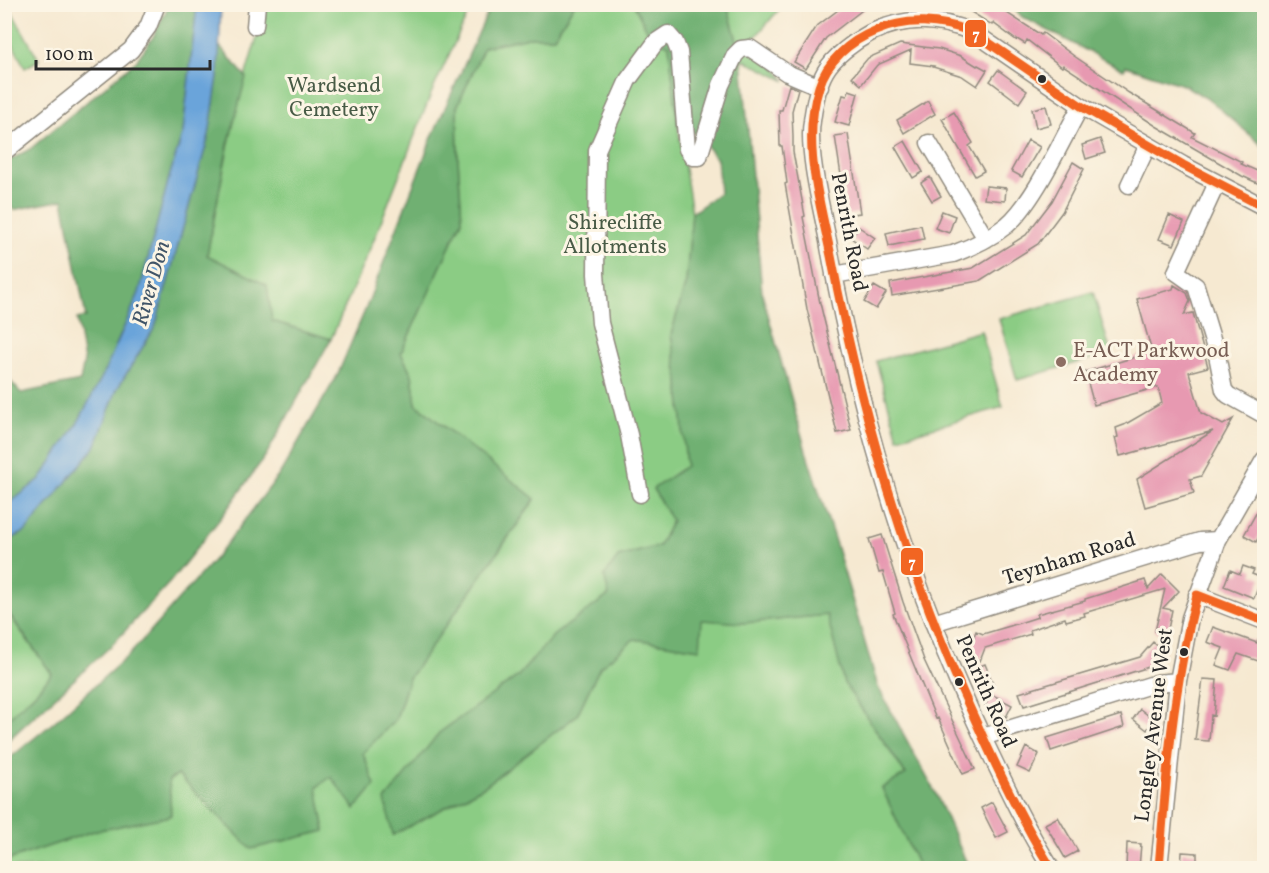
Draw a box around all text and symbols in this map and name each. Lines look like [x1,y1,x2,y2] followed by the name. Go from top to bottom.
[964,19,987,48] line badge: 7
[972,25,980,47] text: 7
[36,33,210,71] scale bar
[45,43,94,68] text: 100 m
[287,72,381,125] park label: Wardsend Cemetery
[1036,73,1048,85] unlabelled marker
[823,170,874,294] street label: Penrith Road
[563,209,667,262] park label: Shirecliffe Allotments
[125,238,179,330] water label: River Don
[1073,337,1230,390] place label: E-ACT Parkwood Academy
[1054,355,1068,369] marker: E-ACT Parkwood Academy
[999,525,1139,593] street label: Teynham Road
[900,547,924,576] line badge: 7
[908,553,916,575] text: 7
[1128,627,1181,824] street label: Longley Avenue West
[948,630,1023,753] street label: Penrith Road
[1178,646,1190,658] unlabelled marker
[953,676,965,688] unlabelled marker

